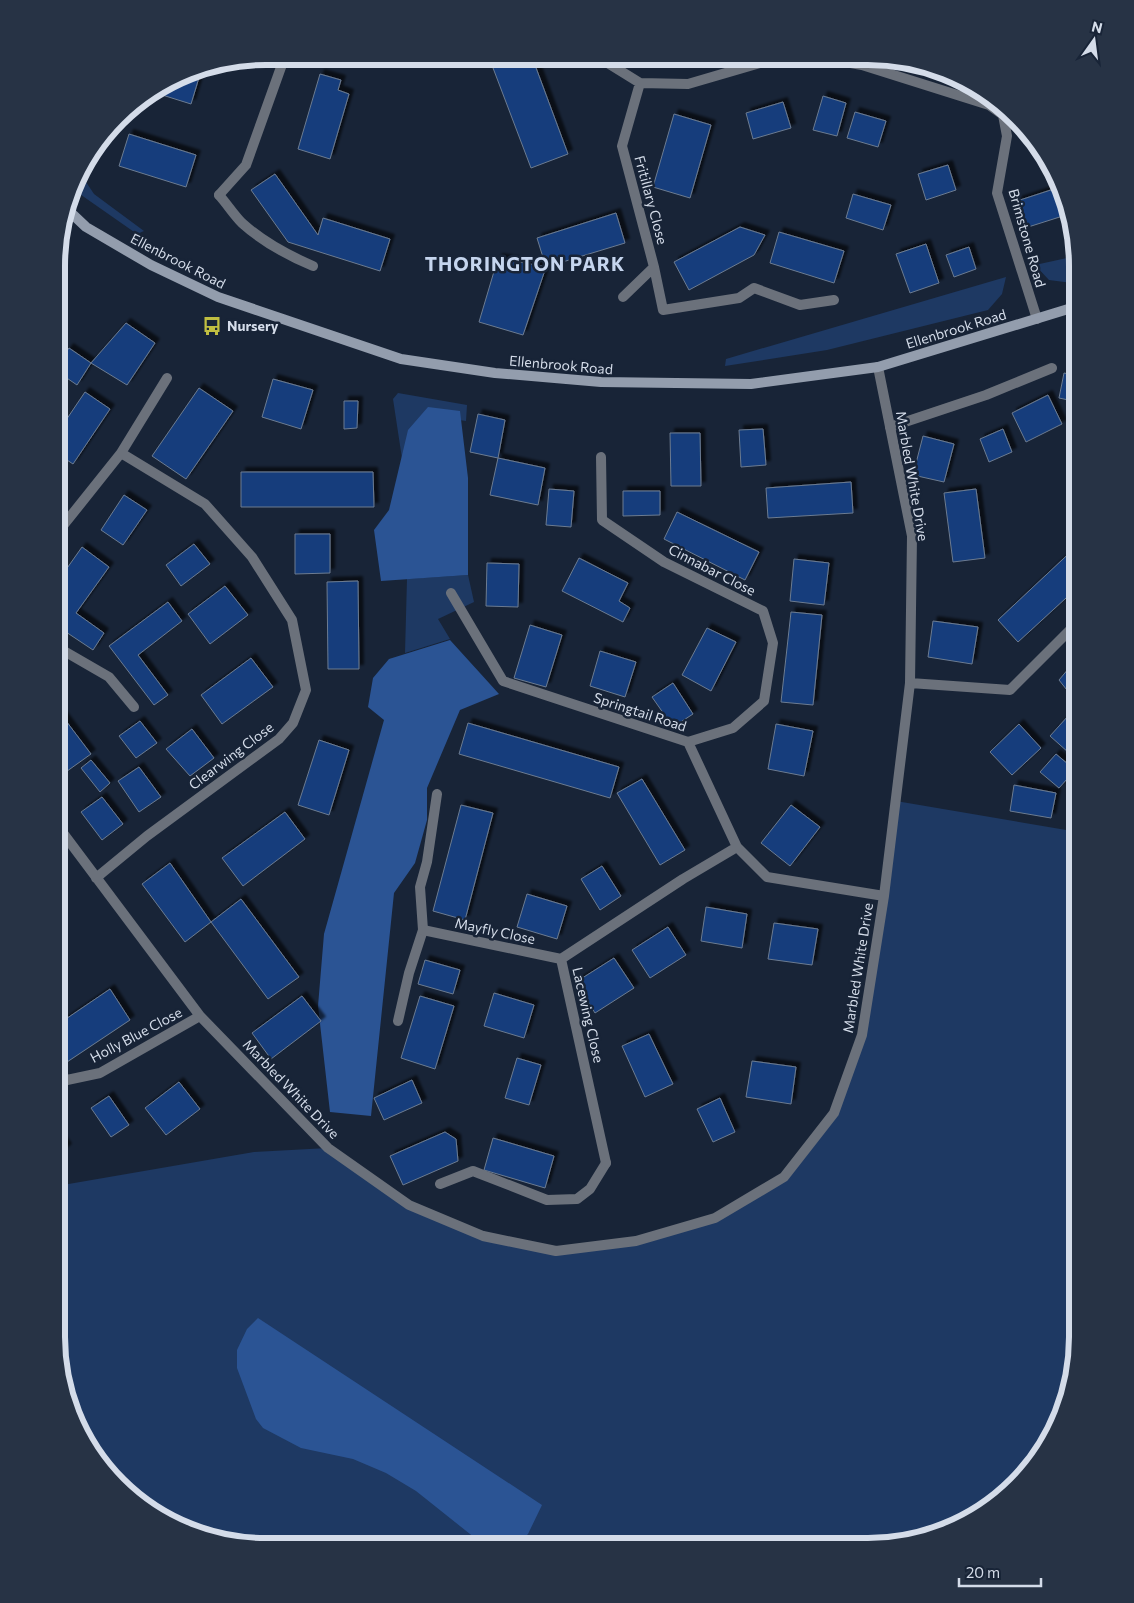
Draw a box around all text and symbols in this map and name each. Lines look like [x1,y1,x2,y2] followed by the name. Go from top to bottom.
[1069,15,1119,65] north arrow
[1090,17,1104,36] text: N
[631,154,672,246] street label: Fritillary Close
[1005,187,1050,289] street label: Brimstone Road
[128,229,228,292] street label: Ellenbrook Road
[425,252,625,275] district label: THORINGTON PARK
[904,305,1008,352] street label: Ellenbrook Road
[201,315,223,337] bus stop icon: Nursery
[227,317,279,334] place label: Nursery
[508,351,614,378] street label: Ellenbrook Road
[893,410,932,542] street label: Marbled White Drive
[666,540,759,599] street label: Cinnabar Close
[591,688,689,735] street label: Springtail Road
[185,718,276,793] street label: Clearwing Close
[839,902,876,1034] street label: Marbled White Drive
[453,914,537,947] street label: Mayfly Close
[569,965,608,1064] street label: Lacewing Close
[87,1003,185,1066] street label: Holly Blue Close
[240,1035,343,1142] street label: Marbled White Drive
[959,1556,1042,1588] scale bar
[966,1563,1000,1581] text: 20 m

